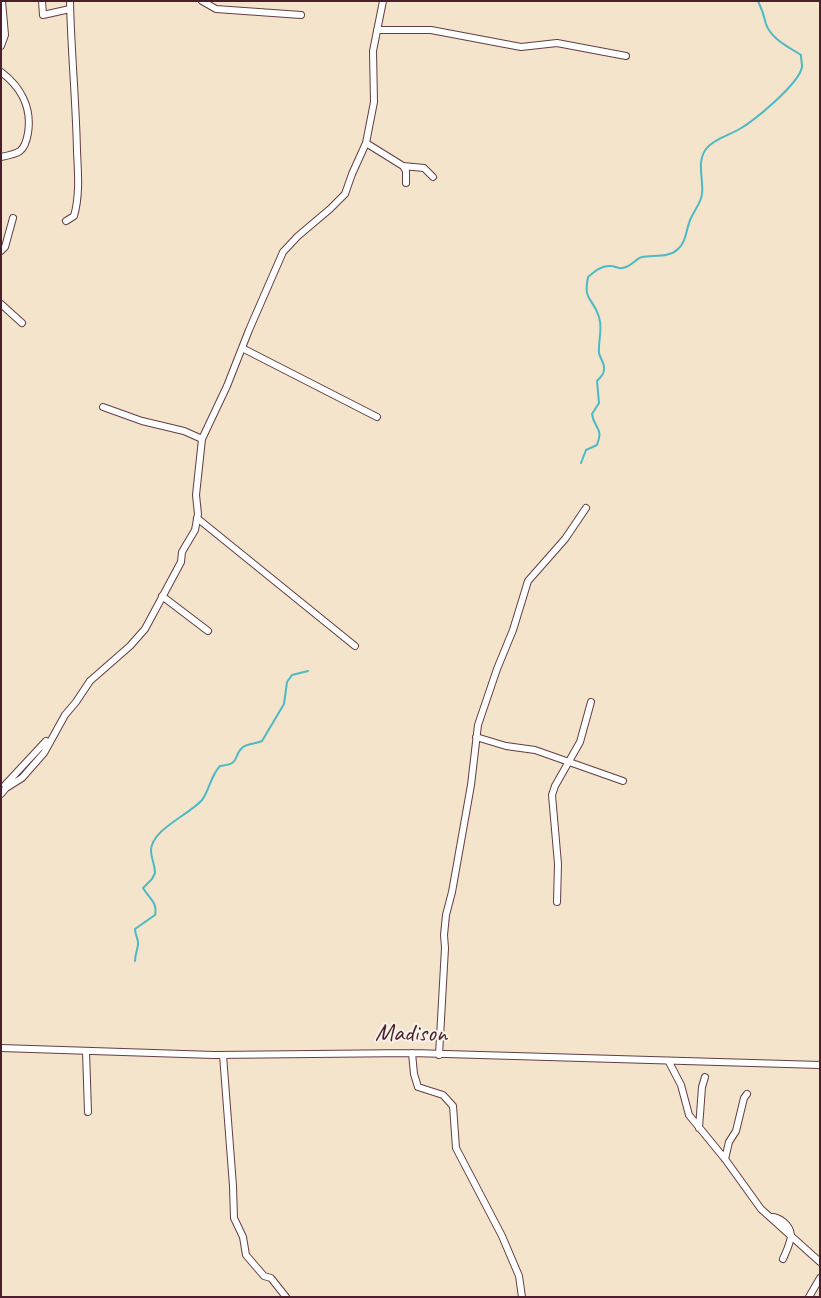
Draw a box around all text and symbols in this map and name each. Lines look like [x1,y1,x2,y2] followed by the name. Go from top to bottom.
[375,1018,447,1050] street label: Madison

